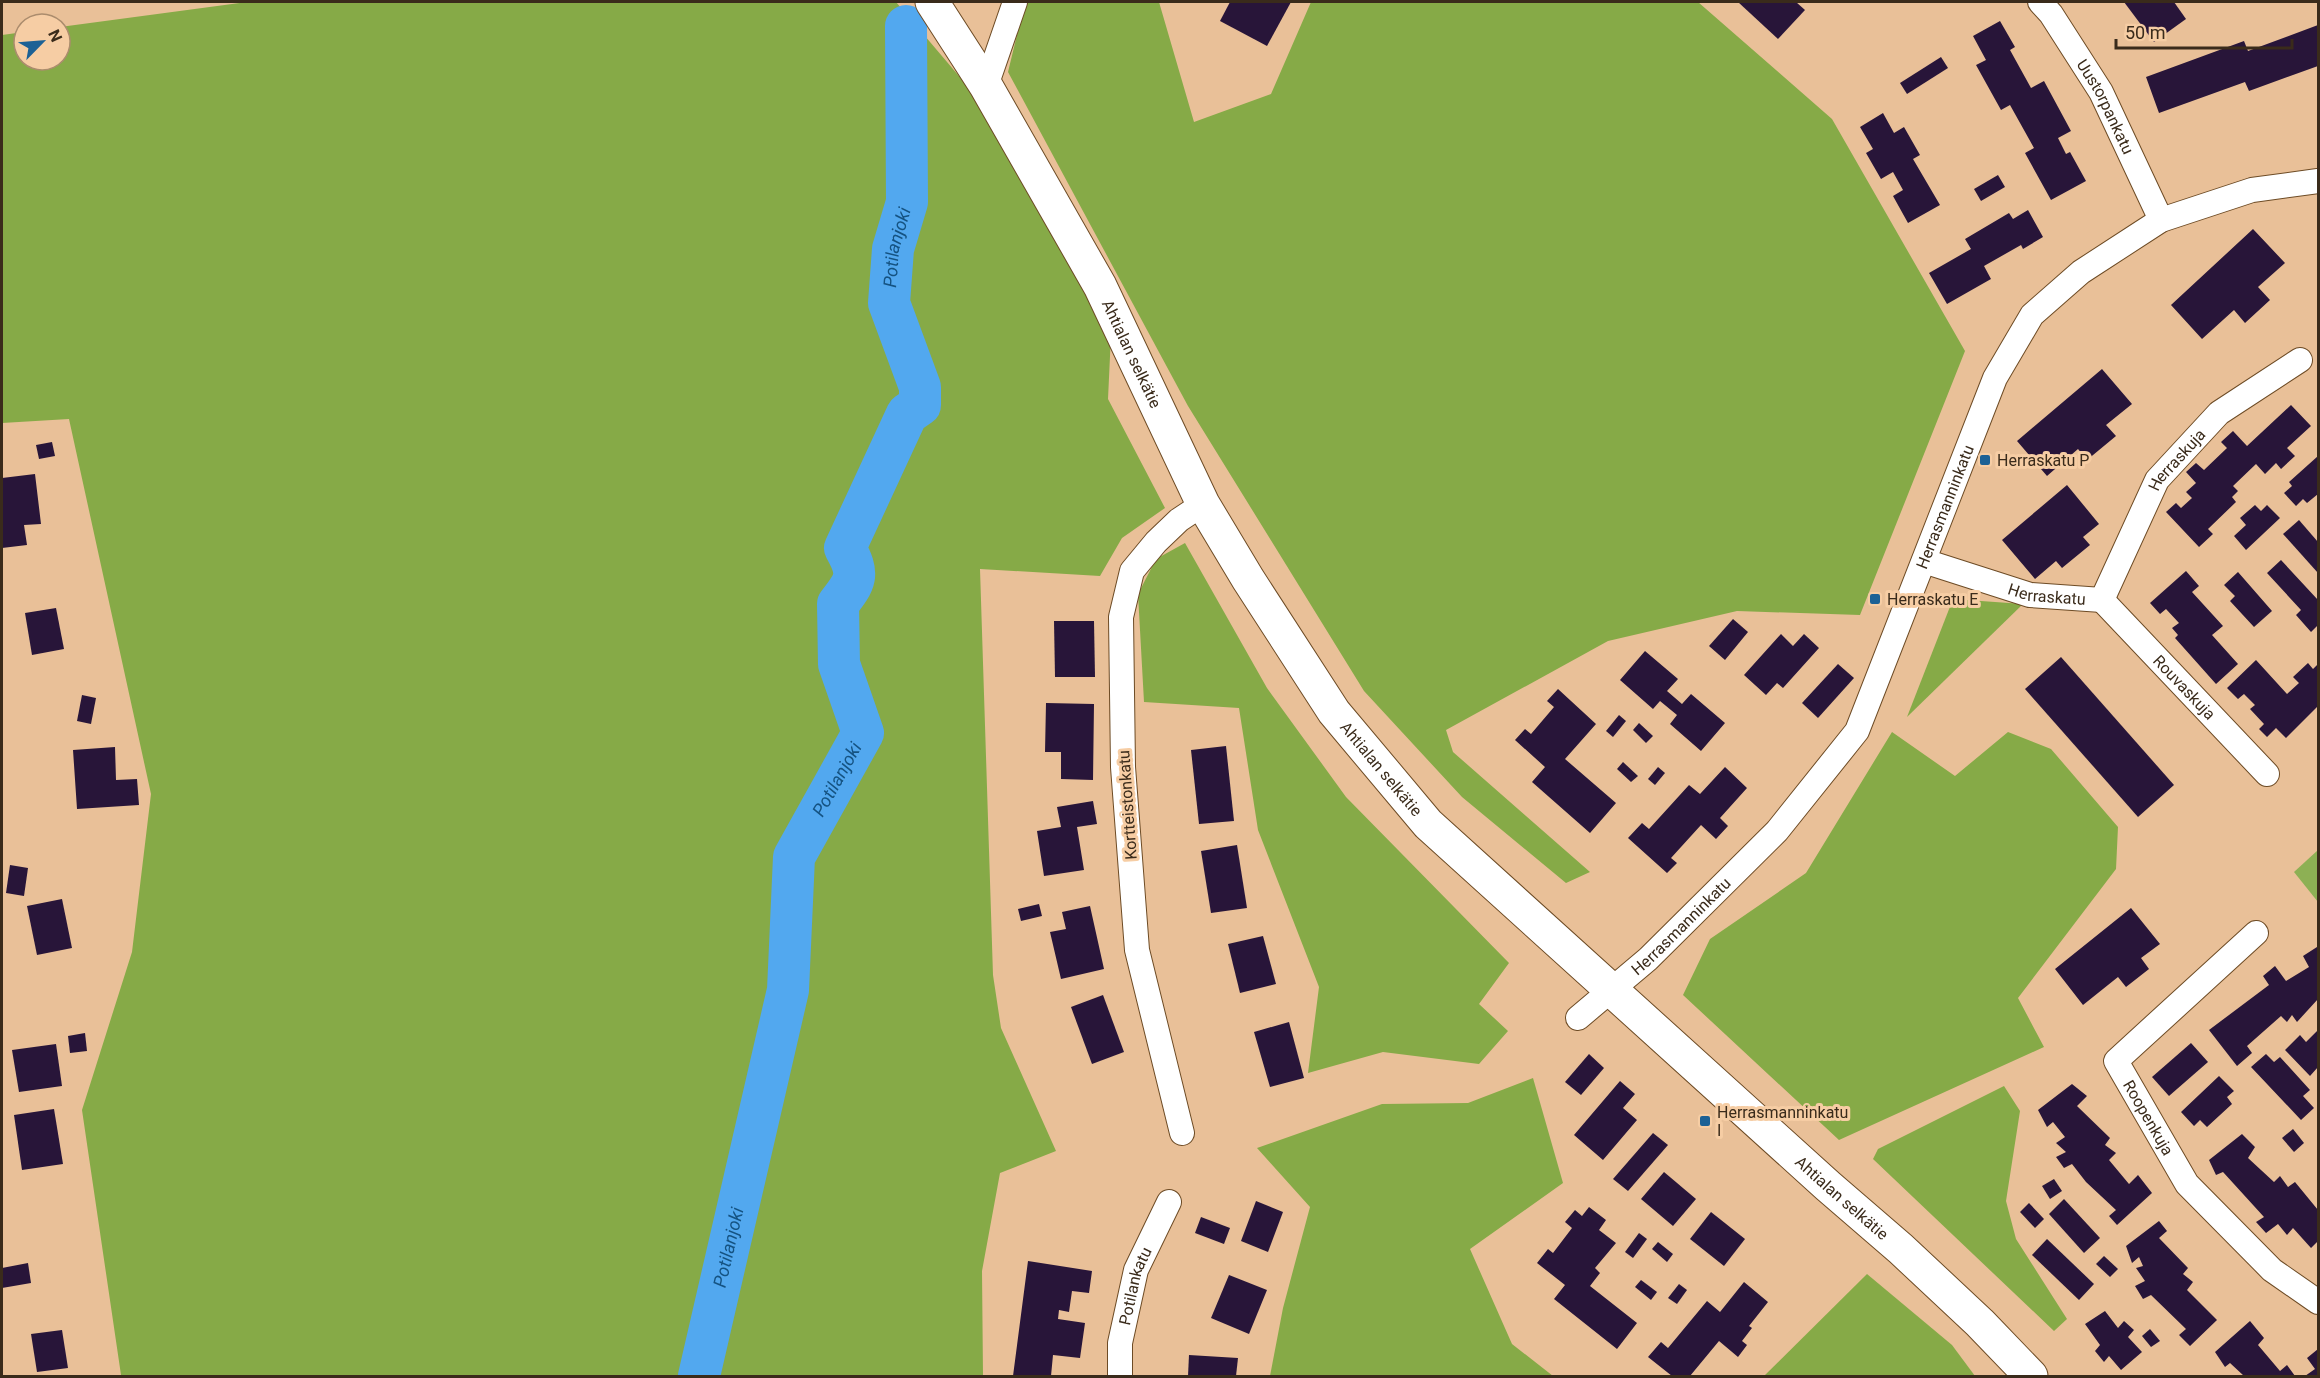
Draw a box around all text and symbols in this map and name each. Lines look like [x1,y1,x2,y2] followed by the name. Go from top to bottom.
[12,12,72,72] north arrow
[2116,12,2292,50] scale bar
[2125,22,2165,43] text: 50 m
[44,27,66,45] text: N
[2073,56,2138,157] street label: Uustorpankatu
[879,204,915,288] water label: Potilanjoki
[1098,297,1165,411] street label: Ahtialan selkätie
[2144,425,2209,494] street label: Herraskuja
[1912,442,1978,572] street label: Herrasmanninkatu
[1997,451,2089,470] place label: Herraskatu P
[1978,453,1992,467] marker: Herraskatu P
[2006,580,2086,609] street label: Herraskatu
[1887,590,1978,609] place label: Herraskatu E
[1868,592,1882,606] marker: Herraskatu E
[2149,651,2219,724] street label: Rouvaskuja
[1336,718,1426,820] street label: Ahtialan selkätie
[808,738,866,820] water label: Potilanjoki
[1114,750,1141,860] street label: Kortteistonkatu
[1627,874,1735,979] street label: Herrasmanninkatu
[2119,1077,2177,1159] street label: Roopenkuja
[1717,1103,1848,1140] place label: Herrasmanninkatu I
[1698,1114,1712,1128] marker: Herrasmanninkatu I
[1791,1152,1892,1244] street label: Ahtialan selkätie
[709,1204,748,1289] water label: Potilanjoki
[1115,1244,1156,1327] street label: Potilankatu

